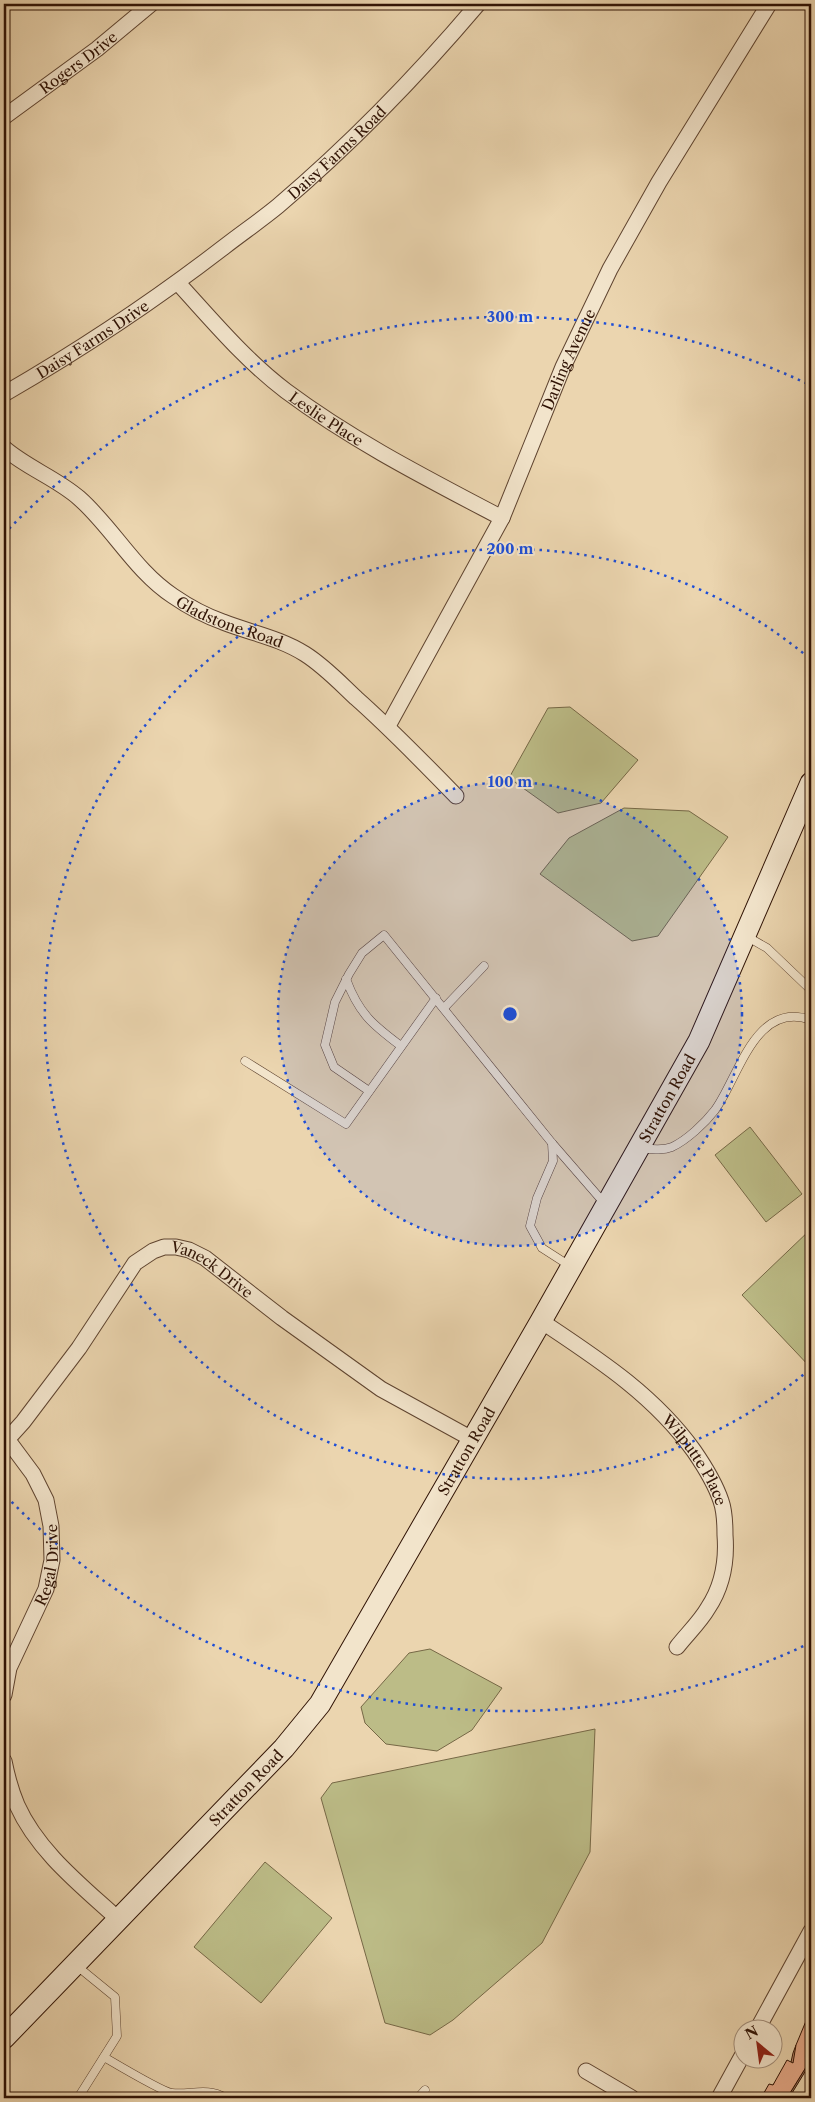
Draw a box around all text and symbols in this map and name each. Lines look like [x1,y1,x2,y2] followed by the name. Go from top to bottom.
[35,27,121,98] street label: Rogers Drive
[283,102,390,203] street label: Daisy Farms Road
[33,296,152,382] street label: Daisy Farms Drive
[537,305,599,413] street label: Darling Avenue
[487,307,533,326] text: 300 m
[286,387,367,450] street label: Leslie Place
[487,539,533,558] text: 200 m
[173,591,286,651] street label: Gladstone Road
[488,772,532,791] text: 100 m
[501,1005,519,1023] centre of rings
[634,1050,699,1146] street label: Stratton Road
[169,1237,257,1302] street label: Vaneck Drive
[433,1404,499,1499] street label: Stratton Road
[658,1409,731,1508] street label: Wilputte Place
[30,1524,62,1608] street label: Regal Drive
[205,1746,287,1830] street label: Stratton Road
[732,2020,782,2070] north arrow
[742,2022,761,2043] text: N

